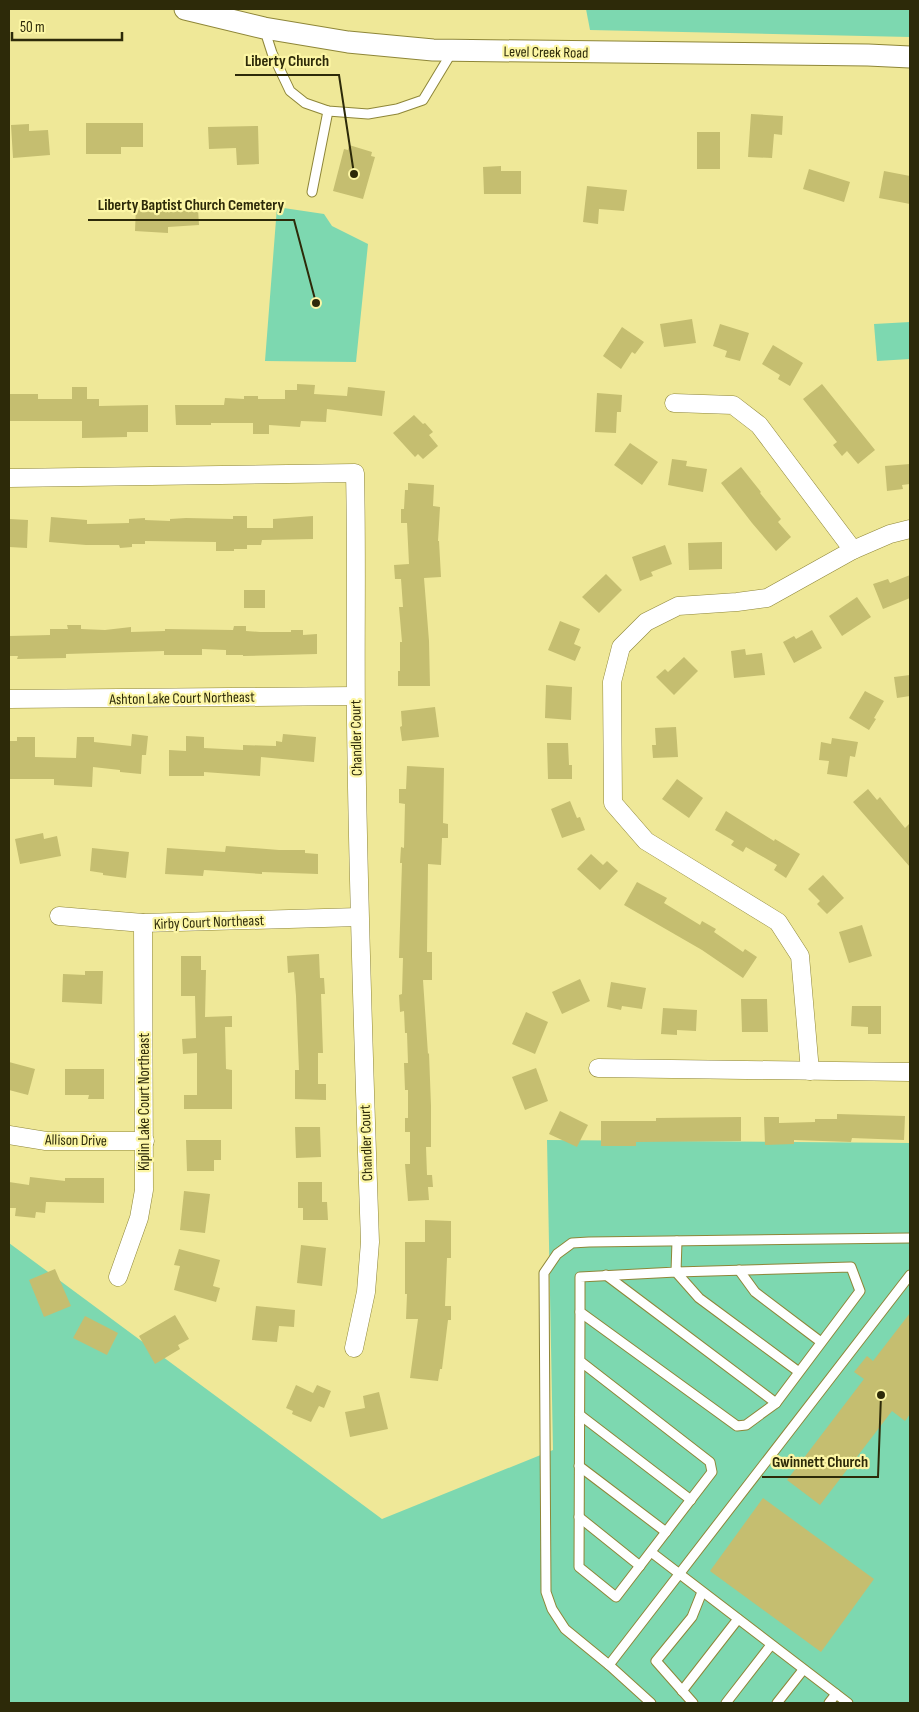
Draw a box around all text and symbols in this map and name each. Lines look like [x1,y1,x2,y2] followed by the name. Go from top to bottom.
[12,10,122,42] scale bar
[20,18,45,37] text: 50 m
[504,42,588,63] street label: Level Creek Road
[235,44,339,75] callout: Liberty Church
[245,52,329,71] text: Liberty Church
[88,189,294,220] callout: Liberty Baptist Church Cemetery
[98,196,284,215] text: Liberty Baptist Church Cemetery
[108,688,255,709] street label: Ashton Lake Court Northeast
[346,699,367,776] street label: Chandler Court
[154,911,265,934] street label: Kirby Court Northeast
[135,1033,154,1171] street label: Kiplin Lake Court Northeast
[356,1104,377,1181] street label: Chandler Court
[44,1130,107,1151] street label: Allison Drive
[762,1446,878,1477] callout: Gwinnett Church
[772,1453,868,1472] text: Gwinnett Church

